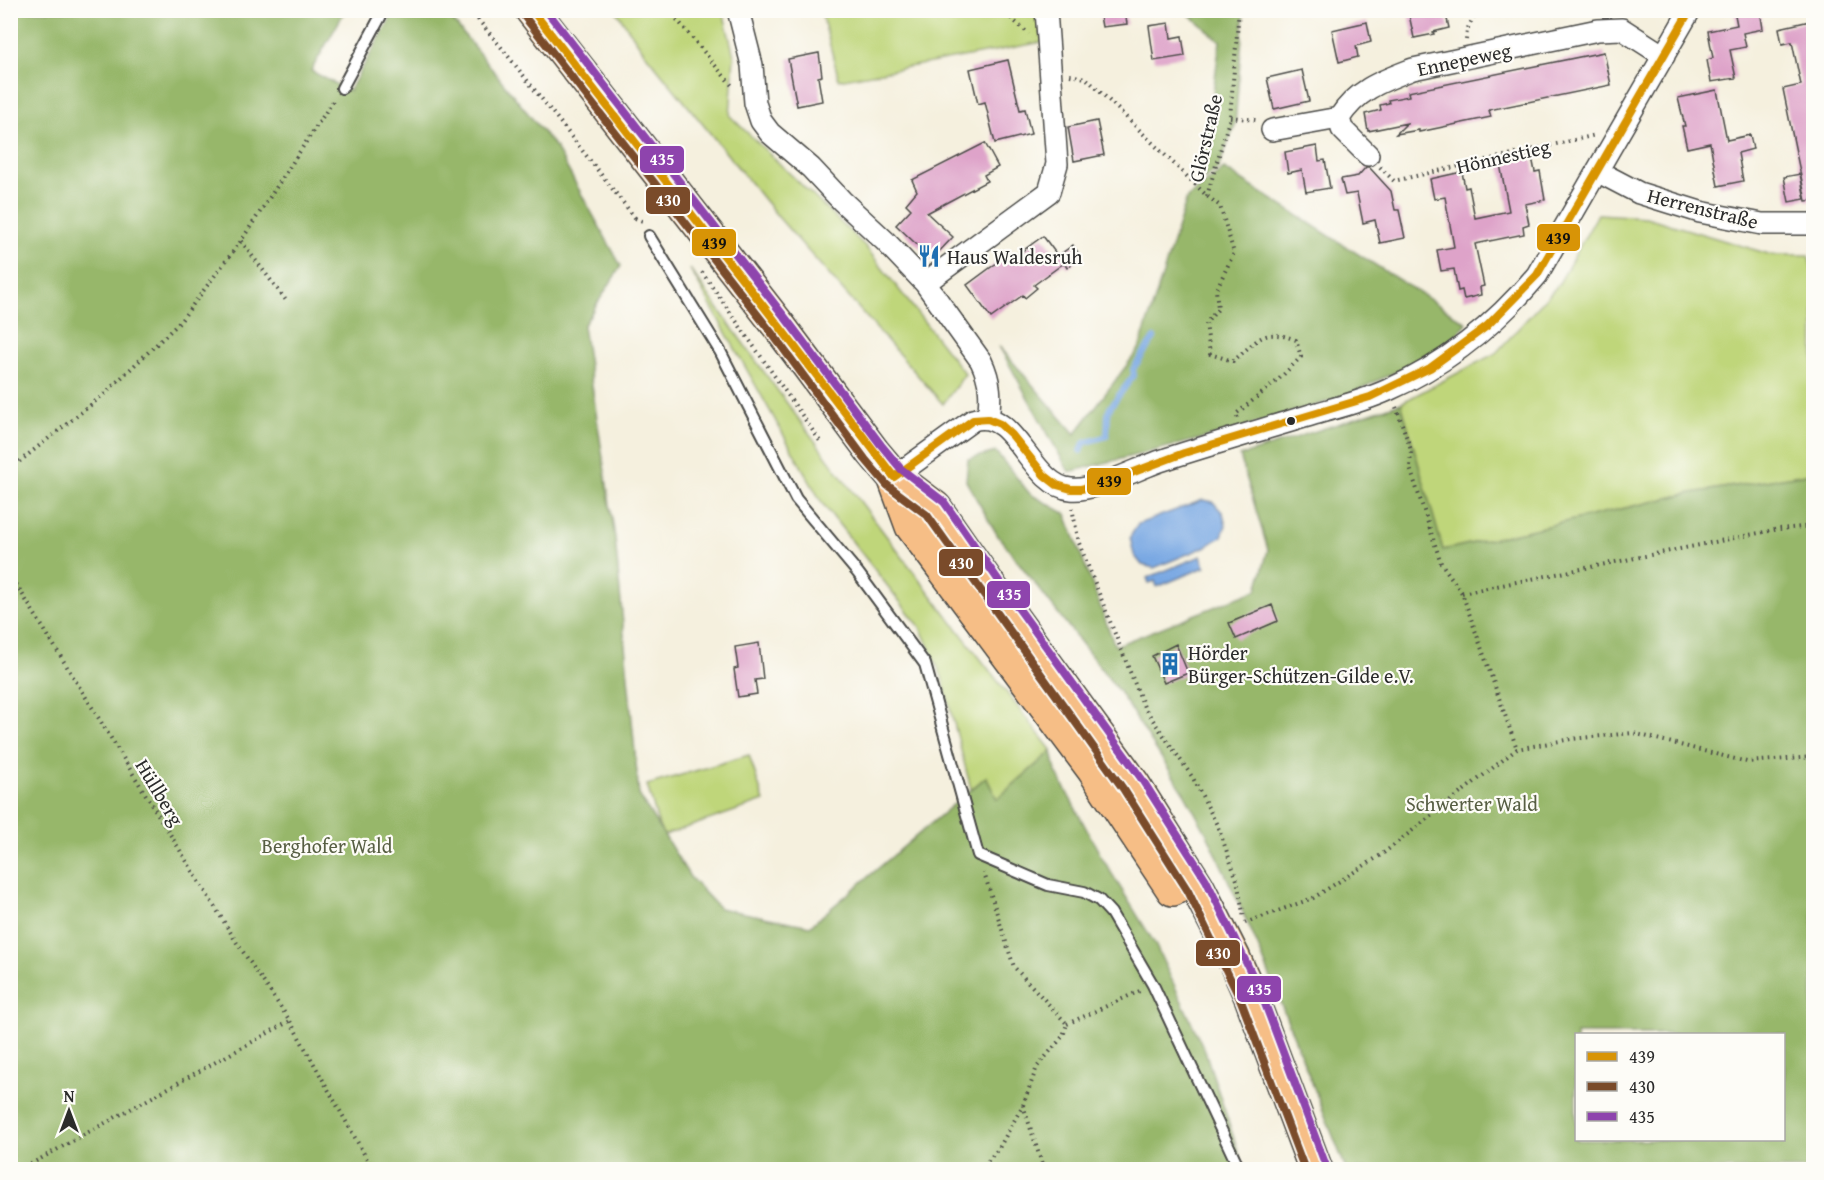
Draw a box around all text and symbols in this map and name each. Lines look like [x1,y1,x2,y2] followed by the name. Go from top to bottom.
[1414,35,1514,83] street label: Ennepeweg
[1181,91,1229,185] street label: Glörstraße
[1453,131,1553,181] street label: Hönnestieg
[639,145,685,174] line badge: 435
[650,147,674,171] text: 435
[1645,180,1761,236] street label: Herrenstraße
[645,186,691,215] line badge: 430
[656,188,680,212] text: 430
[1536,223,1581,252] line badge: 439
[1546,226,1570,250] text: 439
[691,228,737,257] line badge: 439
[702,231,726,255] text: 439
[947,242,1082,271] place label: Haus Waldesruh
[916,243,942,269] restaurant icon: Haus Waldesruh
[1285,415,1297,427] unlabelled marker
[1086,467,1132,496] line badge: 439
[1097,469,1121,493] text: 439
[938,548,984,577] line badge: 430
[949,551,973,575] text: 430
[986,580,1031,609] line badge: 435
[997,582,1021,606] text: 435
[1188,638,1414,690] place label: Hörder Bürger-Schützen-Gilde e.V.
[1157,651,1183,677] building icon: Hörder Bürger-Schützen-Gilde e.V.
[129,753,191,831] street label: Hüllberg
[1406,789,1538,818] park label: Schwerter Wald
[262,831,393,860] park label: Berghofer Wald
[1195,939,1241,967] line badge: 430
[1206,941,1230,965] text: 430
[1236,975,1282,1003] line badge: 435
[1247,977,1271,1001] text: 435
[1575,1033,1785,1141] legend
[1629,1043,1655,1070] text: 439
[1629,1073,1655,1100] text: 430
[39,1081,99,1141] north arrow
[64,1084,75,1108] text: N
[1629,1103,1655,1130] text: 435

